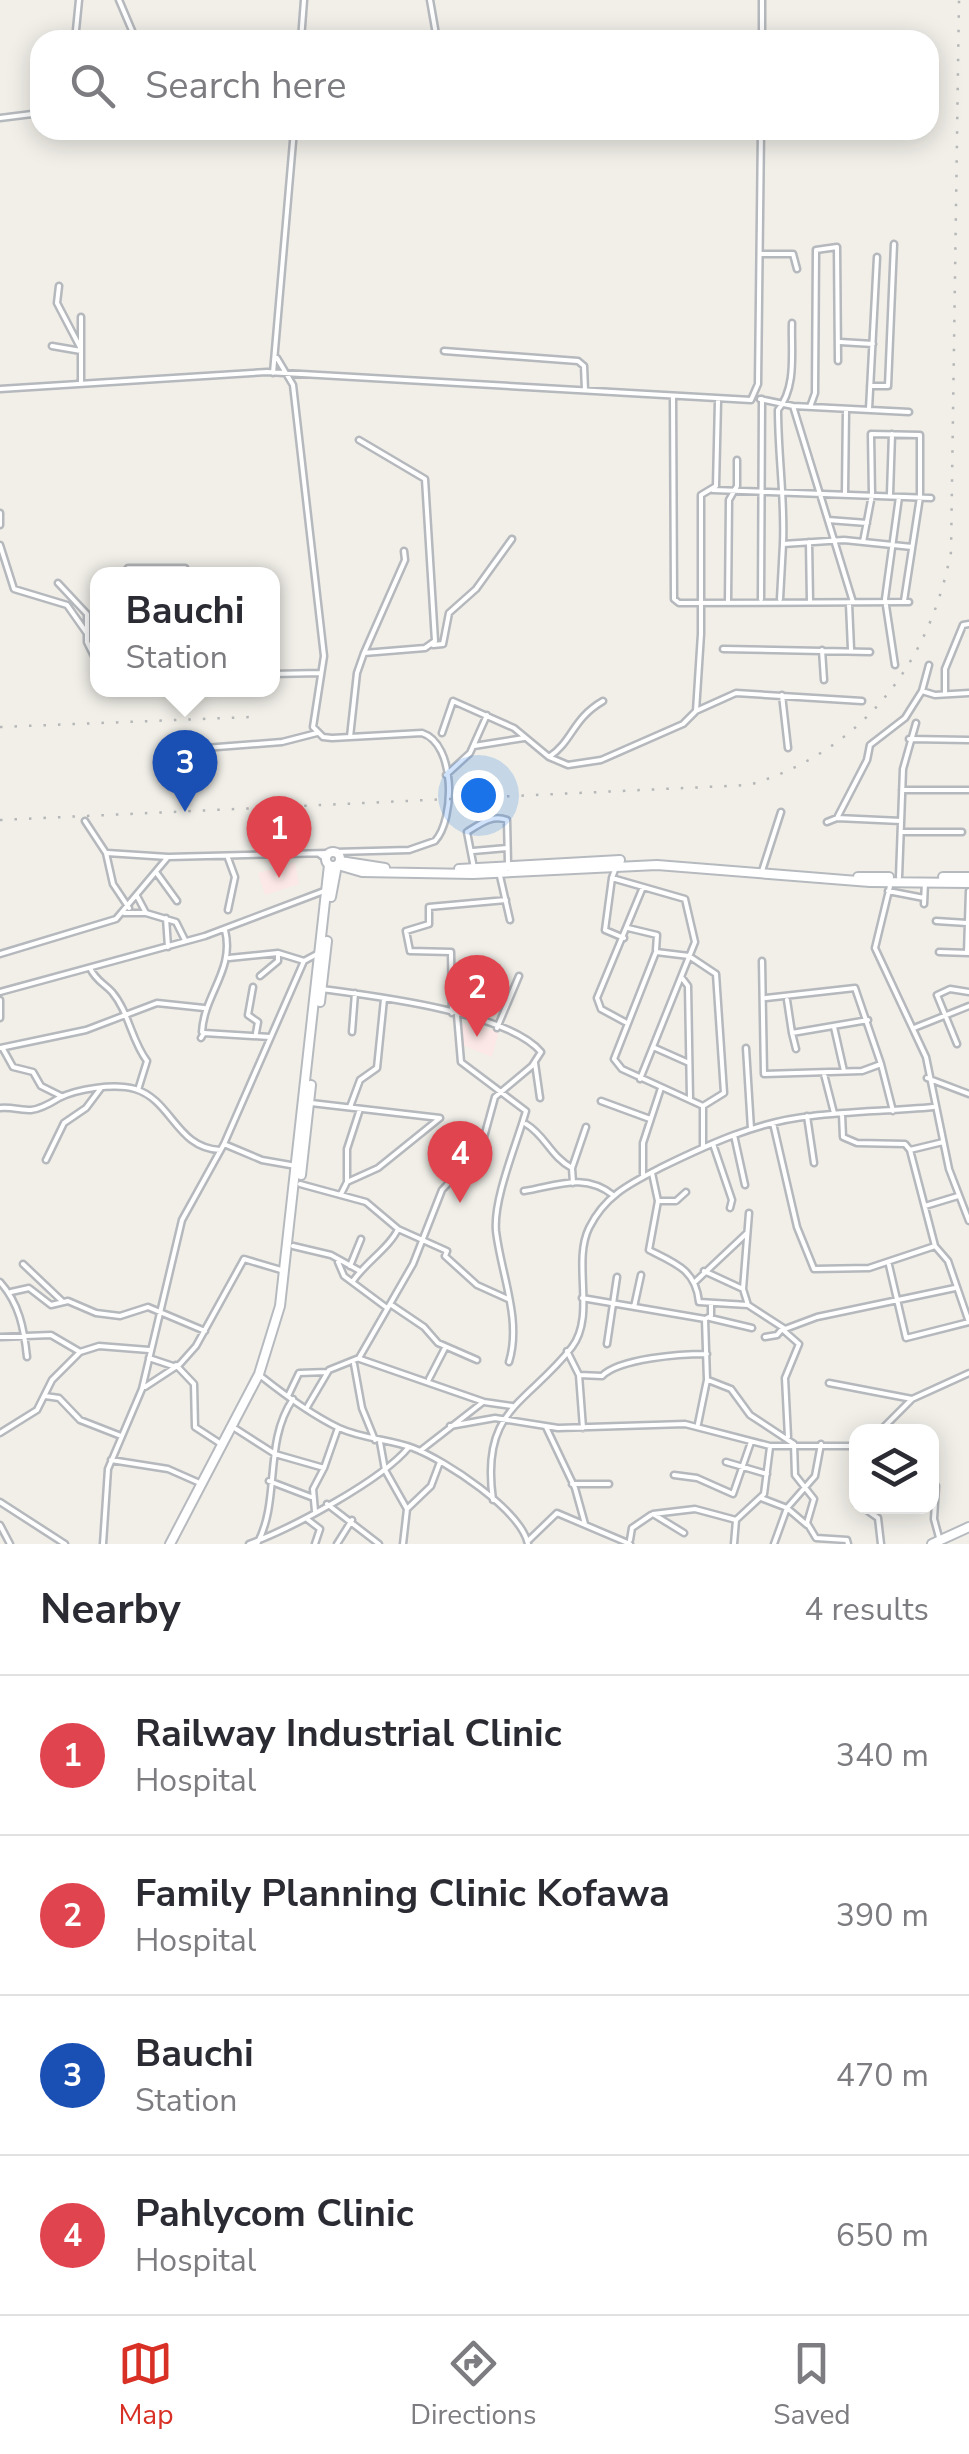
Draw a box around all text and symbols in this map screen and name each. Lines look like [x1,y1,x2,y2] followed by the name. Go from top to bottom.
[30,30,939,140] search box
[65,58,120,113] icon: search
[145,60,346,111] text: Search here
[90,567,280,697] popup
[126,585,244,636] text: Bauchi
[126,636,228,679] text: Station
[152,730,218,812] pin: 3
[453,770,504,821] your location
[246,796,312,878] pin: 1
[444,954,510,1037] pin: 2
[428,1120,492,1203] pin: 4
[849,1424,939,1514] map controls
[849,1424,939,1514] button: layers
[40,1581,181,1638] text: Nearby
[804,1588,929,1631] text: 4 results
[135,1708,562,1759] text: Railway Industrial Clinic
[63,1734,82,1777] text: 1
[836,1734,929,1777] text: 340 m
[135,1759,256,1802] text: Hospital
[135,1868,670,1919] text: Family Planning Clinic Kofawa
[63,1894,82,1937] text: 2
[836,1894,929,1937] text: 390 m
[135,1919,256,1962] text: Hospital
[135,2028,254,2079] text: Bauchi
[63,2054,82,2097] text: 3
[836,2054,929,2097] text: 470 m
[135,2079,237,2122] text: Station
[135,2188,414,2239] text: Pahlycom Clinic
[63,2214,82,2257] text: 4
[836,2214,929,2257] text: 650 m
[135,2239,256,2282] text: Hospital
[118,2336,173,2434] tab: Map
[410,2336,536,2434] tab: Directions
[773,2336,851,2434] tab: Saved

